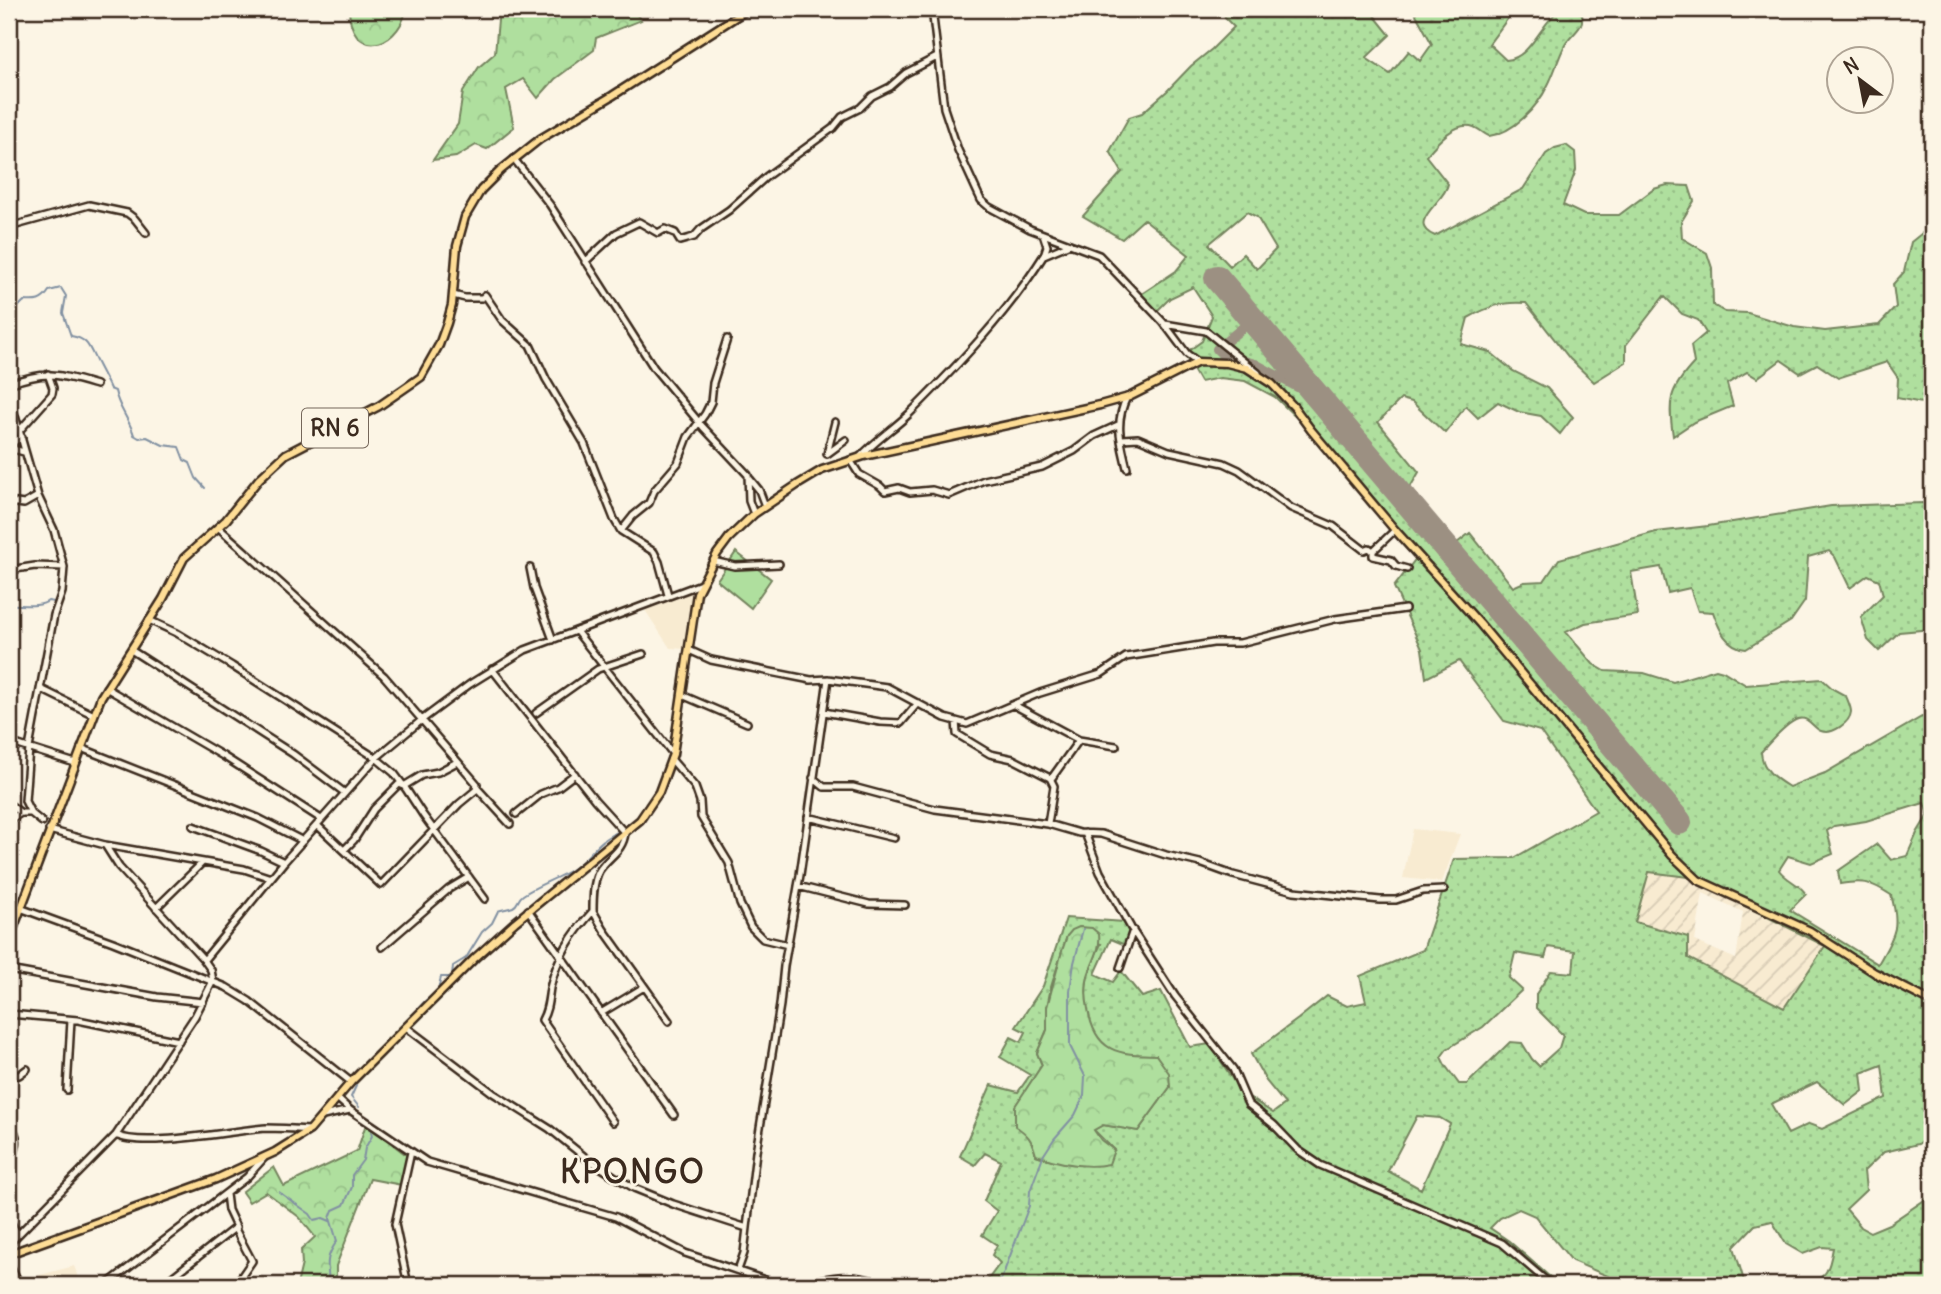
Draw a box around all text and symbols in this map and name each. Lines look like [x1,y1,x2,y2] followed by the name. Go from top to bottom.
[1826,46,1896,116] north arrow
[1839,52,1863,79] text: N
[302,408,368,448] road number: RN 6
[560,1151,706,1192] district label: KPONGO

